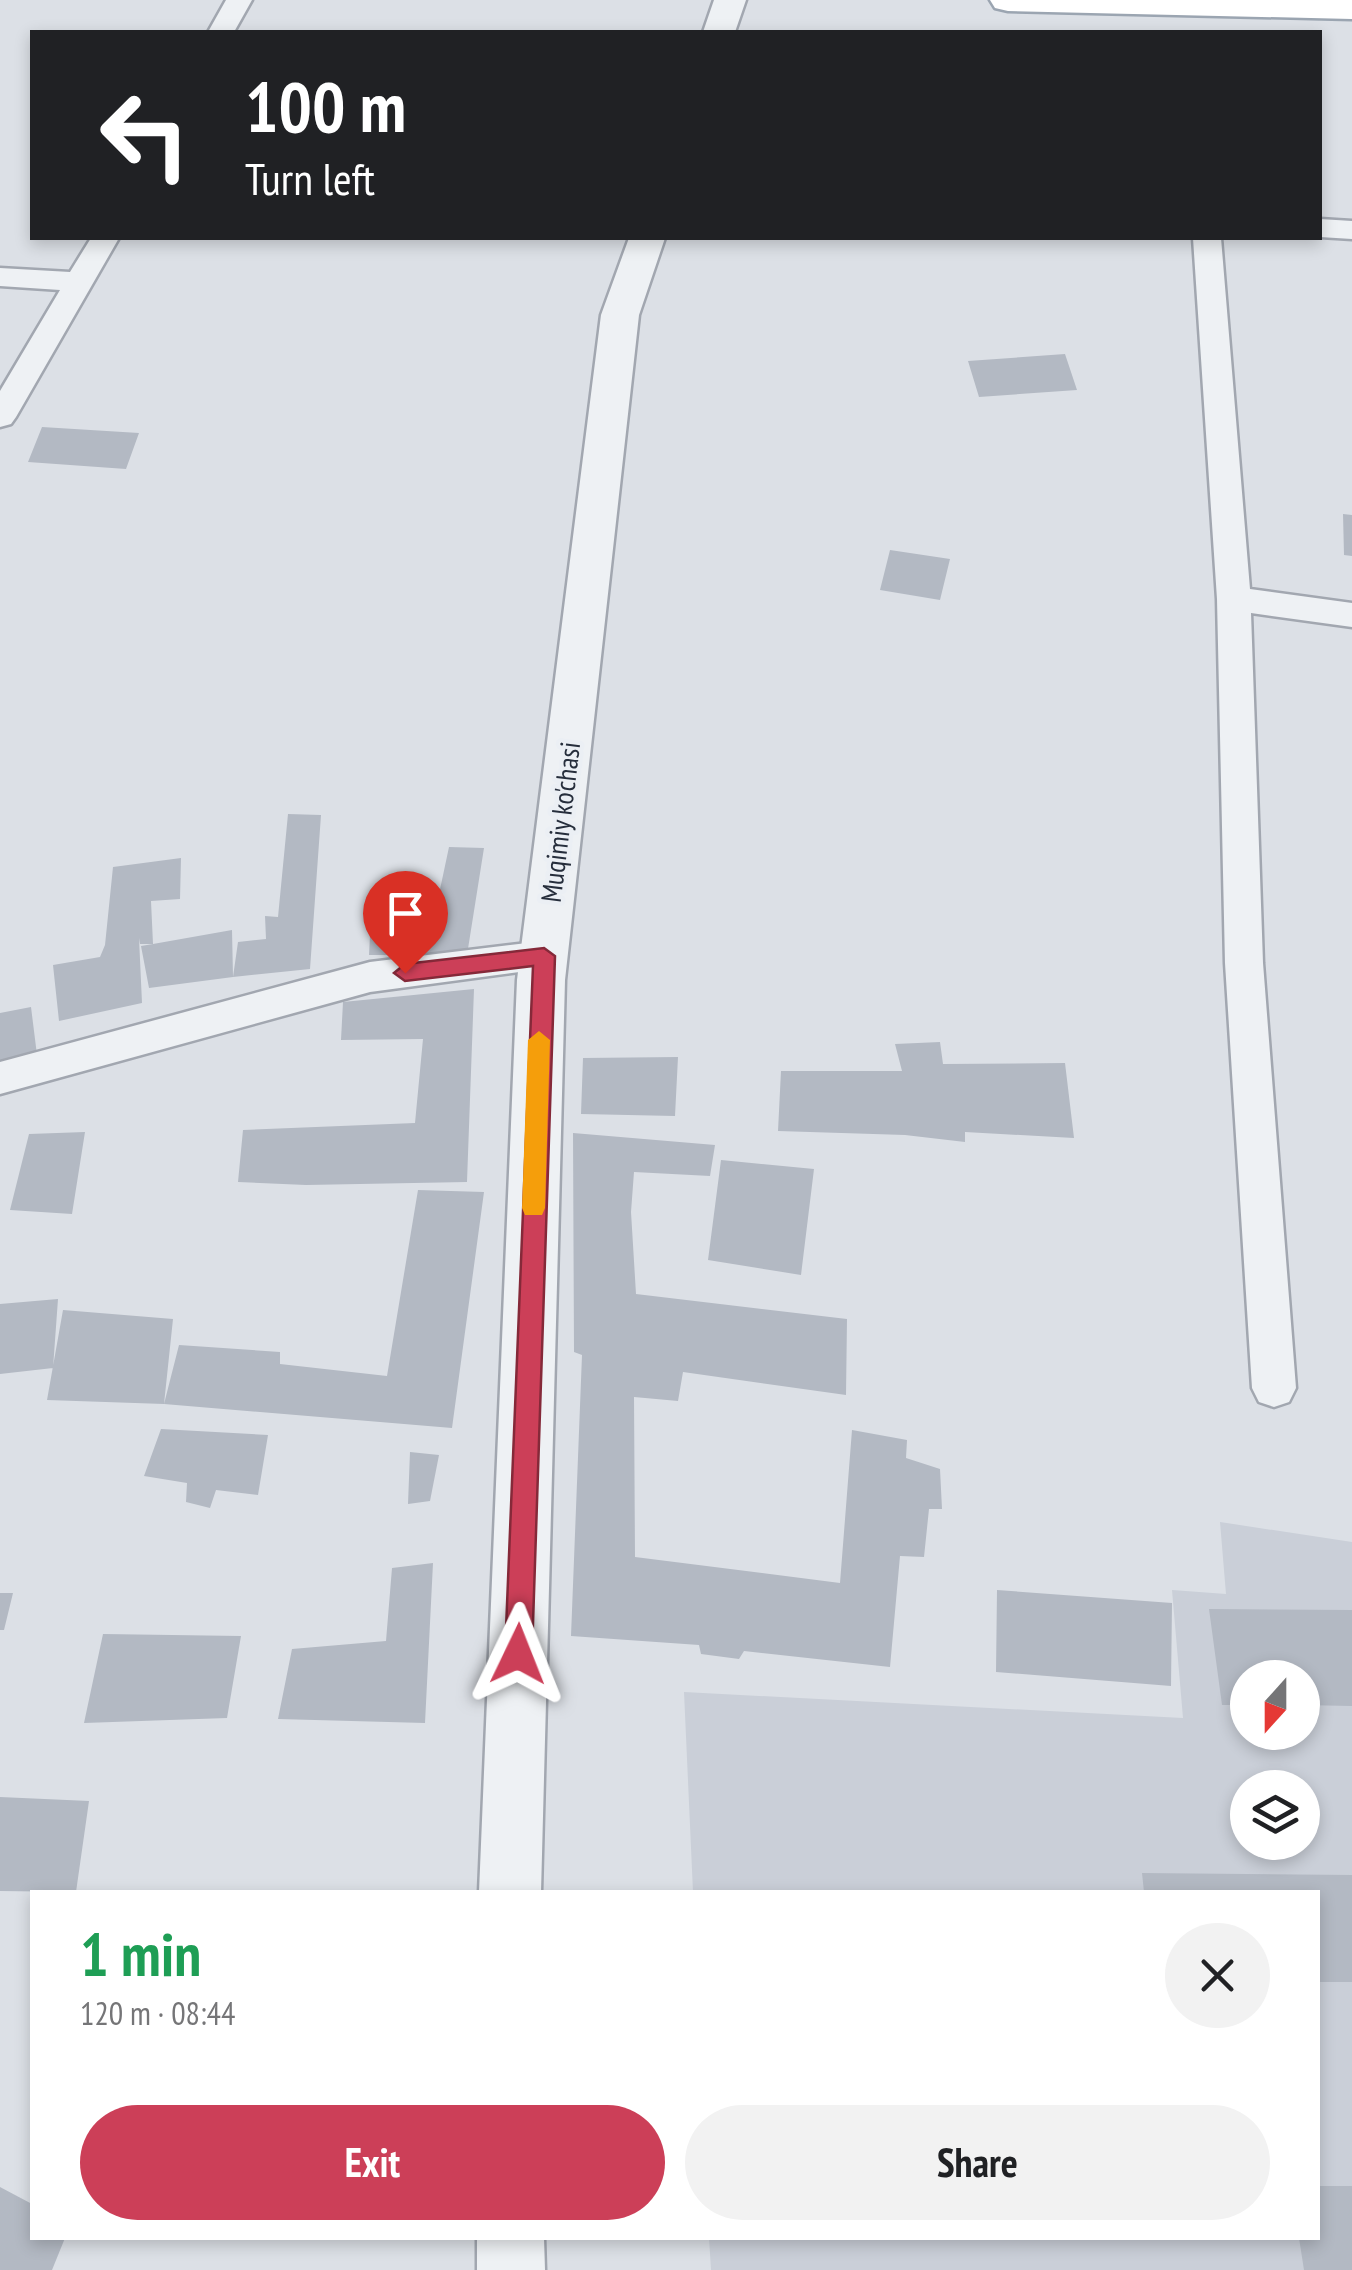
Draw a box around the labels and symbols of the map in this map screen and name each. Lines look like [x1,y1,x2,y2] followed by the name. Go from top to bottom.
[532,740,588,904] street label: Muqimiy ko'chasi
[363,871,448,974] pin
[466,1602,570,1706] position arrow
[1230,1660,1320,1750] north arrow

